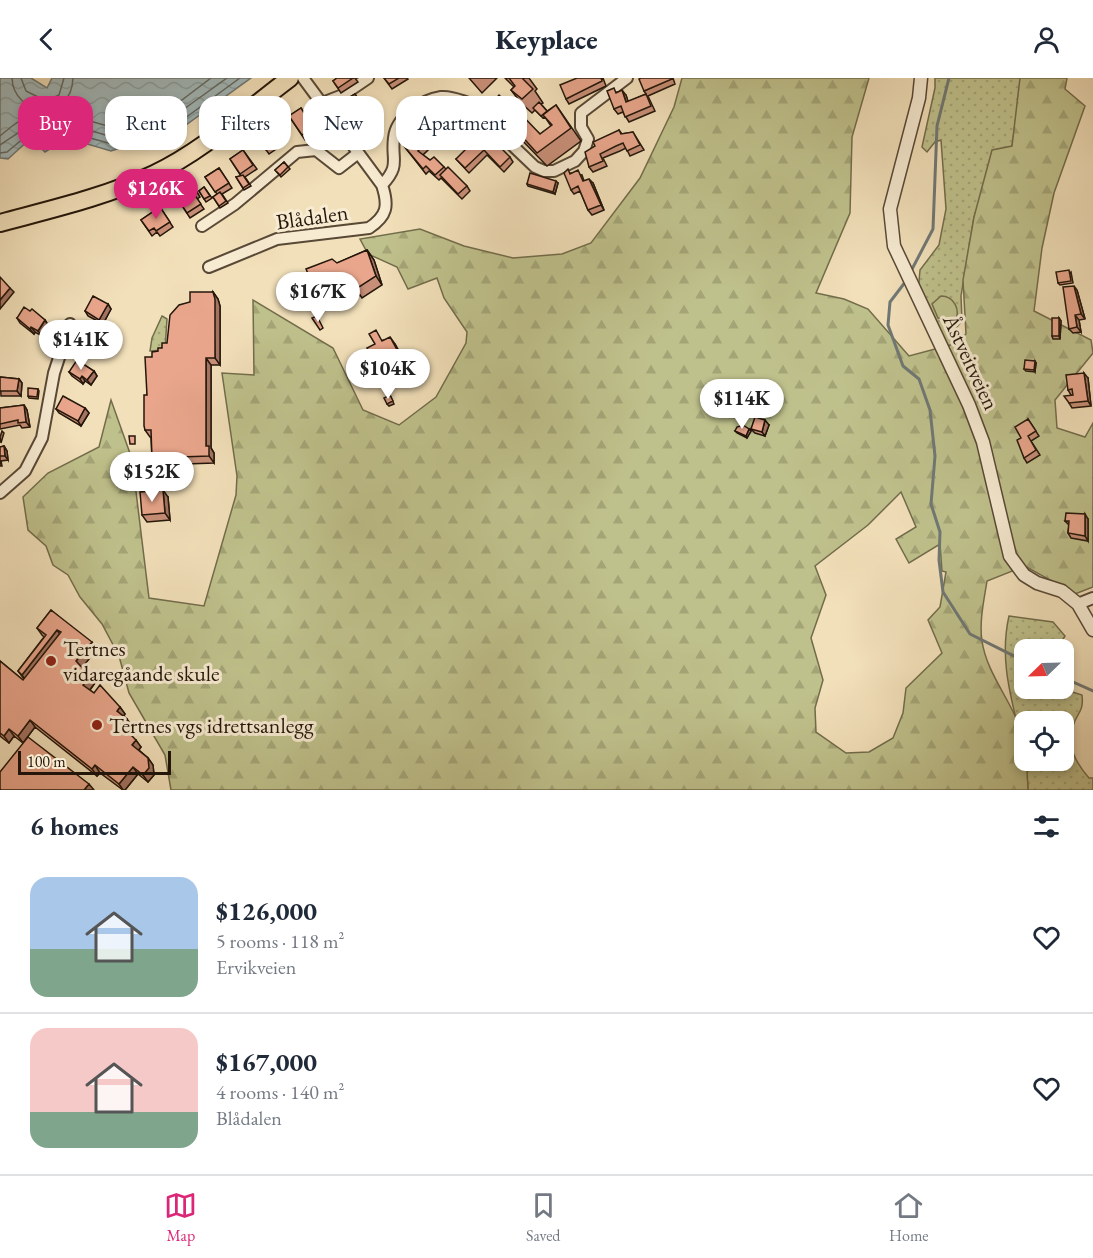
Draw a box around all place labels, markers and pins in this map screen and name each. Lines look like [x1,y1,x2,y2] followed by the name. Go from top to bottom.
[114,169,198,220] pin: $126K
[276,272,360,323] pin: $167K
[39,320,123,371] pin: $141K
[346,349,430,400] pin: $104K
[700,379,784,430] pin: $114K
[110,452,194,503] pin: $152K
[63,634,220,688] place label: Tertnes vidaregåande skule
[44,654,58,668] marker: Tertnes vidaregåande skule
[109,711,314,740] place label: Tertnes vgs idrettsanlegg
[90,718,104,732] marker: Tertnes vgs idrettsanlegg

